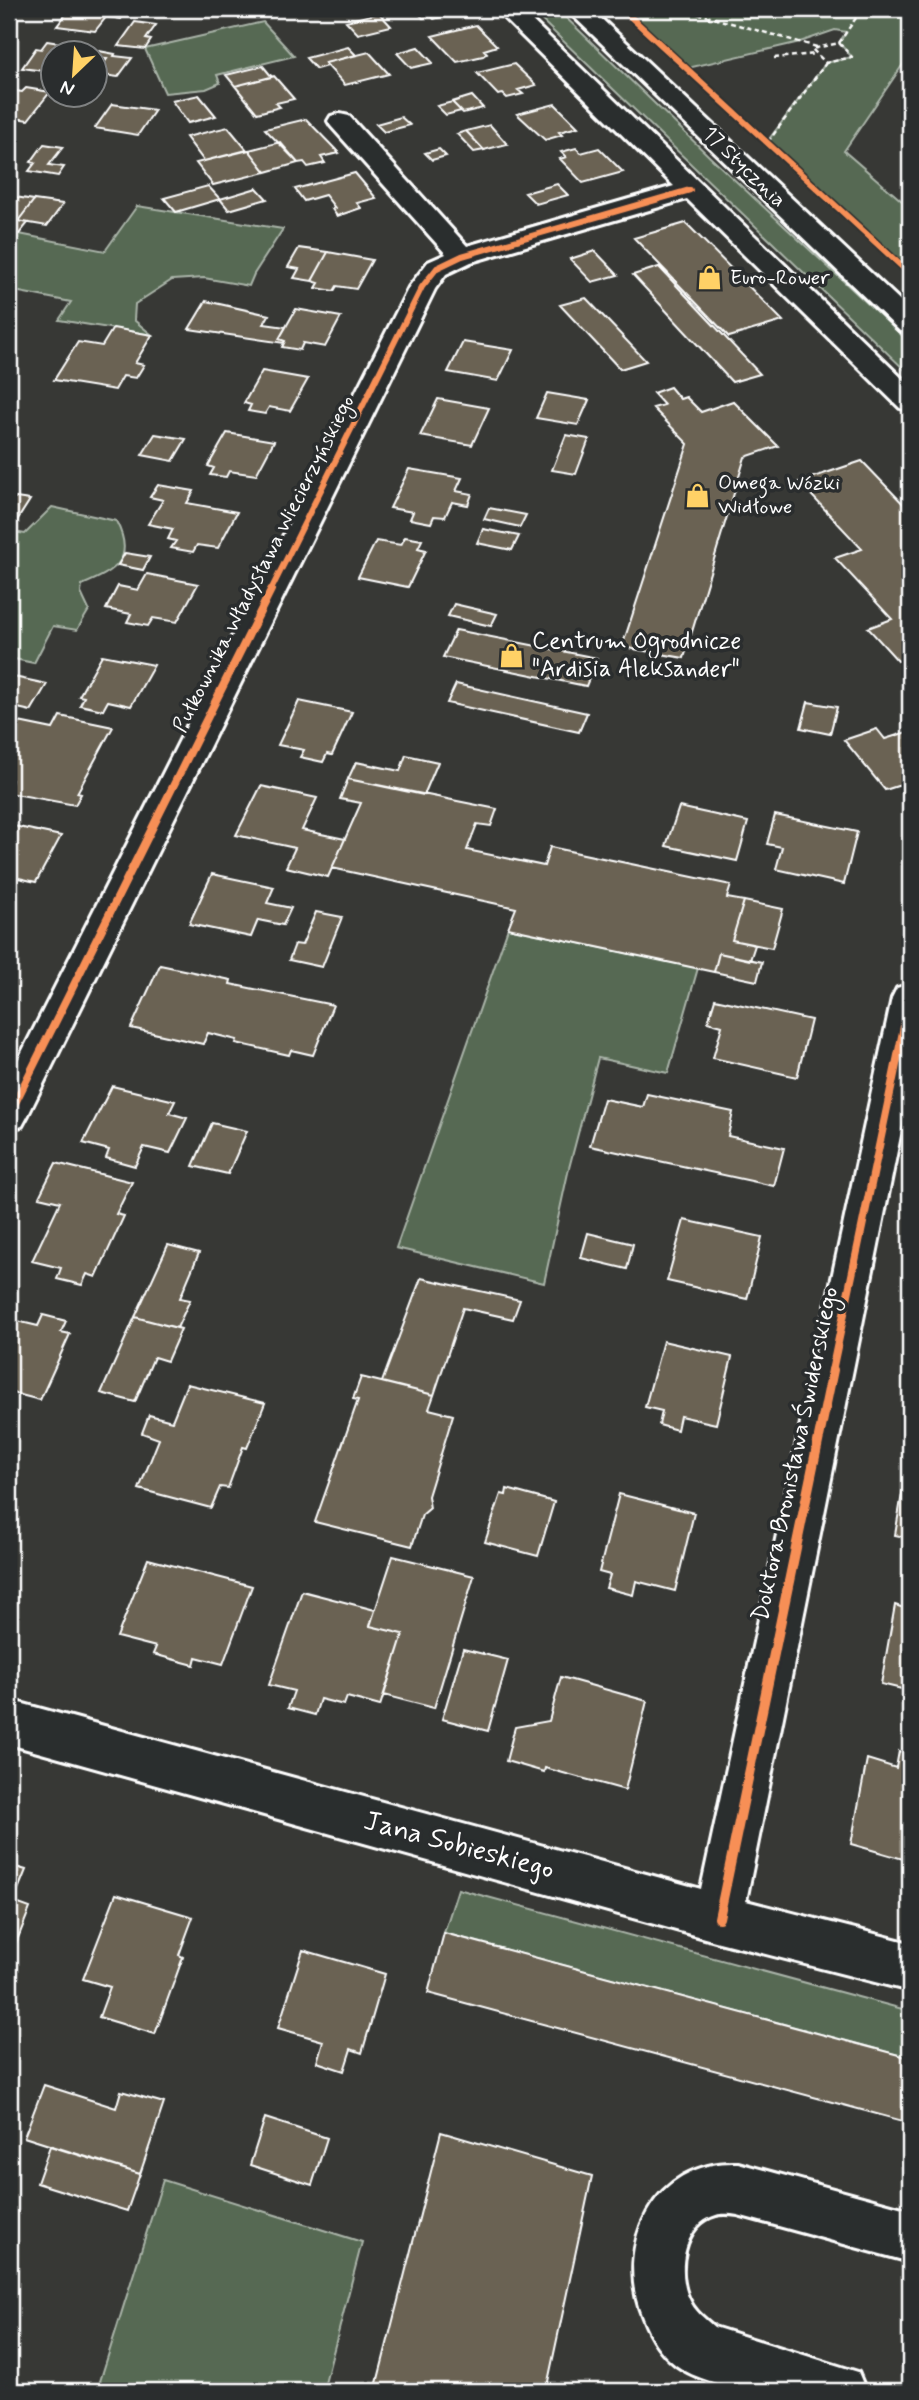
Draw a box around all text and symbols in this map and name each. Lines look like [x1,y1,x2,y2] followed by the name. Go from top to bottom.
[38,38,108,108] north arrow
[56,74,78,102] text: N
[696,120,792,214] street label: 17 Stycznia
[696,264,724,292] shop icon: Euro-Rower
[730,264,830,292] place label: Euro-Rower
[166,391,362,738] street label: Pułkownika Władysława Wiecierzyńskiego
[718,469,840,521] place label: Omega Wózki Widłowe
[684,481,712,509] shop icon: Omega Wózki Widłowe
[532,626,741,685] place label: Centrum Ogrodnicze "Ardisia Aleksander"
[498,641,526,669] shop icon: Centrum Ogrodnicze "Ardisia Aleksander"
[744,1284,849,1624] street label: Doktora Bronisława Świderskiego
[360,1803,558,1889] street label: Jana Sobieskiego

